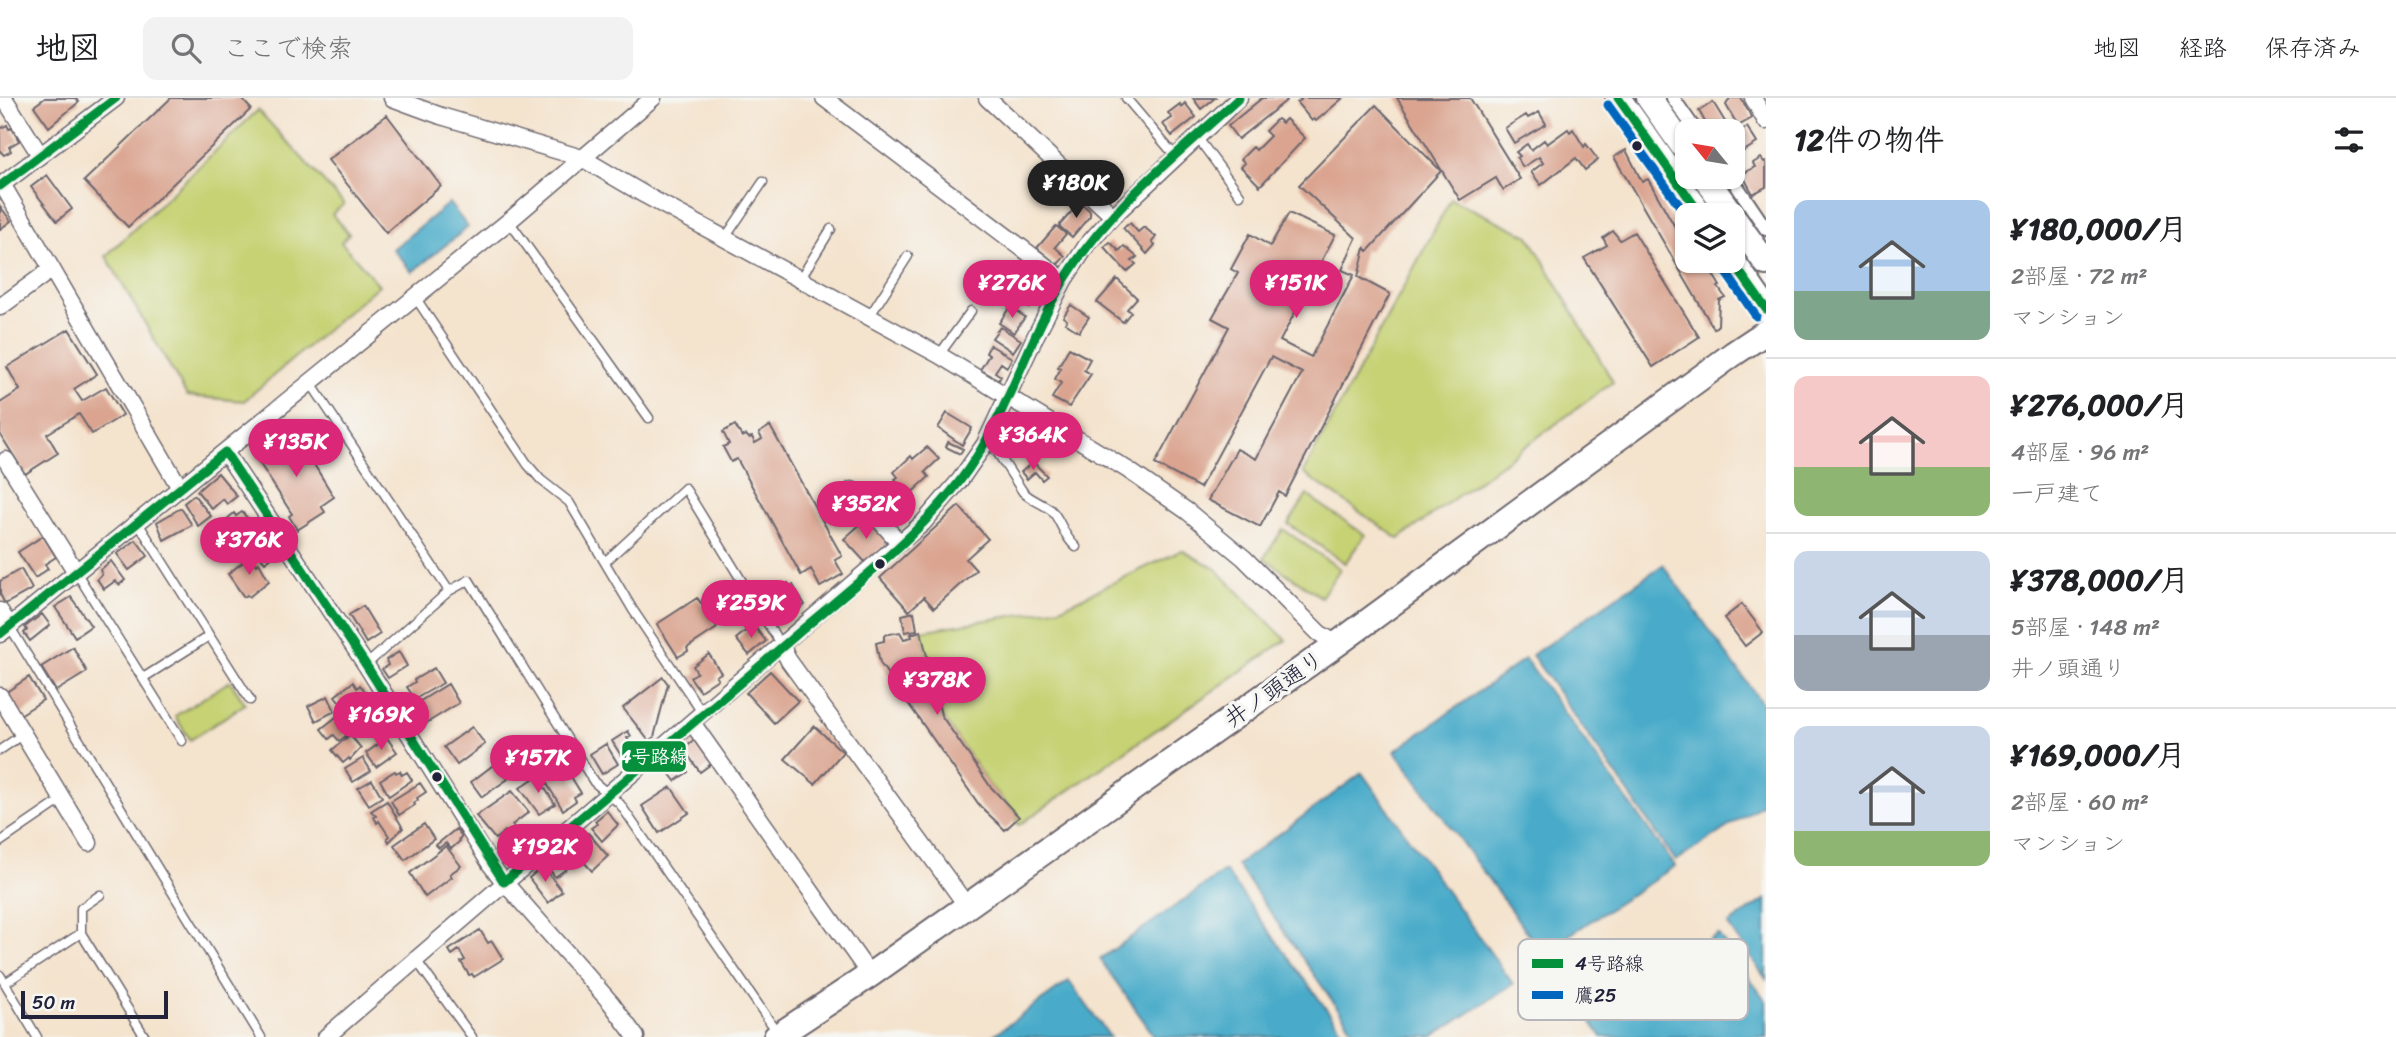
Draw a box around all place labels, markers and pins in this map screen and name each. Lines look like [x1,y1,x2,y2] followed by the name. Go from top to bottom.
[1630,139,1644,153] unlabelled marker
[1027,160,1125,220] pin: ¥180K
[963,260,1061,320] pin: ¥276K
[1247,260,1345,320] pin: ¥151K
[984,412,1082,472] pin: ¥364K
[247,420,345,479] pin: ¥135K
[817,482,915,541] pin: ¥352K
[200,518,298,577] pin: ¥376K
[873,557,887,571] unlabelled marker
[702,580,800,640] pin: ¥259K
[888,658,986,717] pin: ¥378K
[332,692,430,752] pin: ¥169K
[489,736,587,795] pin: ¥157K
[430,770,444,784] unlabelled marker
[496,824,594,884] pin: ¥192K

